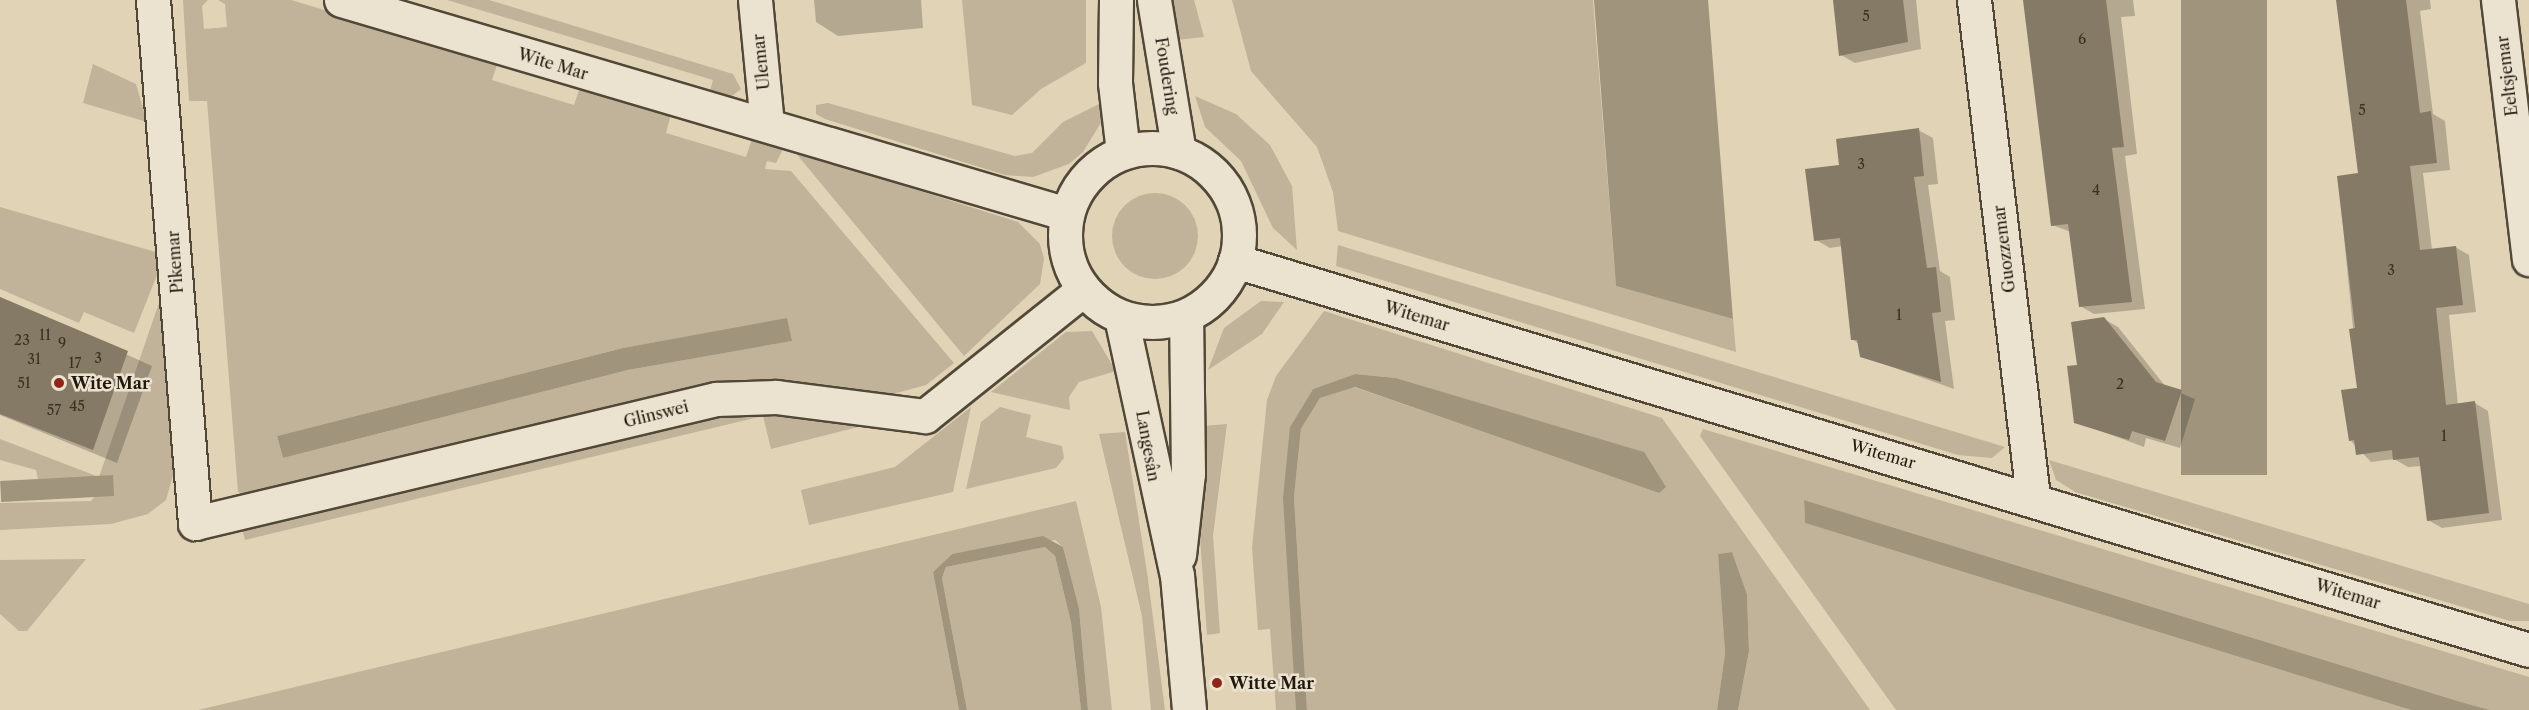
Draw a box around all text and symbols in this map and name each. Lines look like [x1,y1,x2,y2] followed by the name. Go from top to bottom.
[1862,8,1870,24] house number: 5
[2078,31,2086,47] house number: 6
[749,33,773,91] street label: Ulemar
[2493,35,2521,117] street label: Eeltsjemar
[1151,36,1183,116] street label: Foudering
[516,44,590,84] street label: Wite Mar
[2358,102,2366,118] house number: 5
[1857,156,1865,172] house number: 3
[2092,182,2100,198] house number: 4
[1989,204,2019,294] street label: Guozzemar
[163,230,187,294] street label: Pikemar
[2387,262,2395,278] house number: 3
[1382,297,1452,335] street label: Witemar
[1896,307,1902,323] house number: 1
[39,327,51,343] house number: 11
[14,332,30,348] house number: 23
[58,335,66,351] house number: 9
[94,350,102,366] house number: 3
[27,351,41,367] house number: 31
[69,355,81,371] house number: 17
[71,373,150,393] place label: Wite Mar
[17,375,31,391] house number: 51
[52,376,66,390] marker: Wite Mar
[2116,376,2124,392] house number: 2
[622,397,690,431] street label: Glinswei
[69,398,85,414] house number: 45
[47,402,61,418] house number: 57
[1132,409,1164,483] street label: Langesân
[2441,428,2447,444] house number: 1
[1848,436,1918,472] street label: Witemar
[2313,575,2383,613] street label: Witemar
[1229,673,1314,693] place label: Witte Mar
[1210,676,1224,690] marker: Witte Mar

